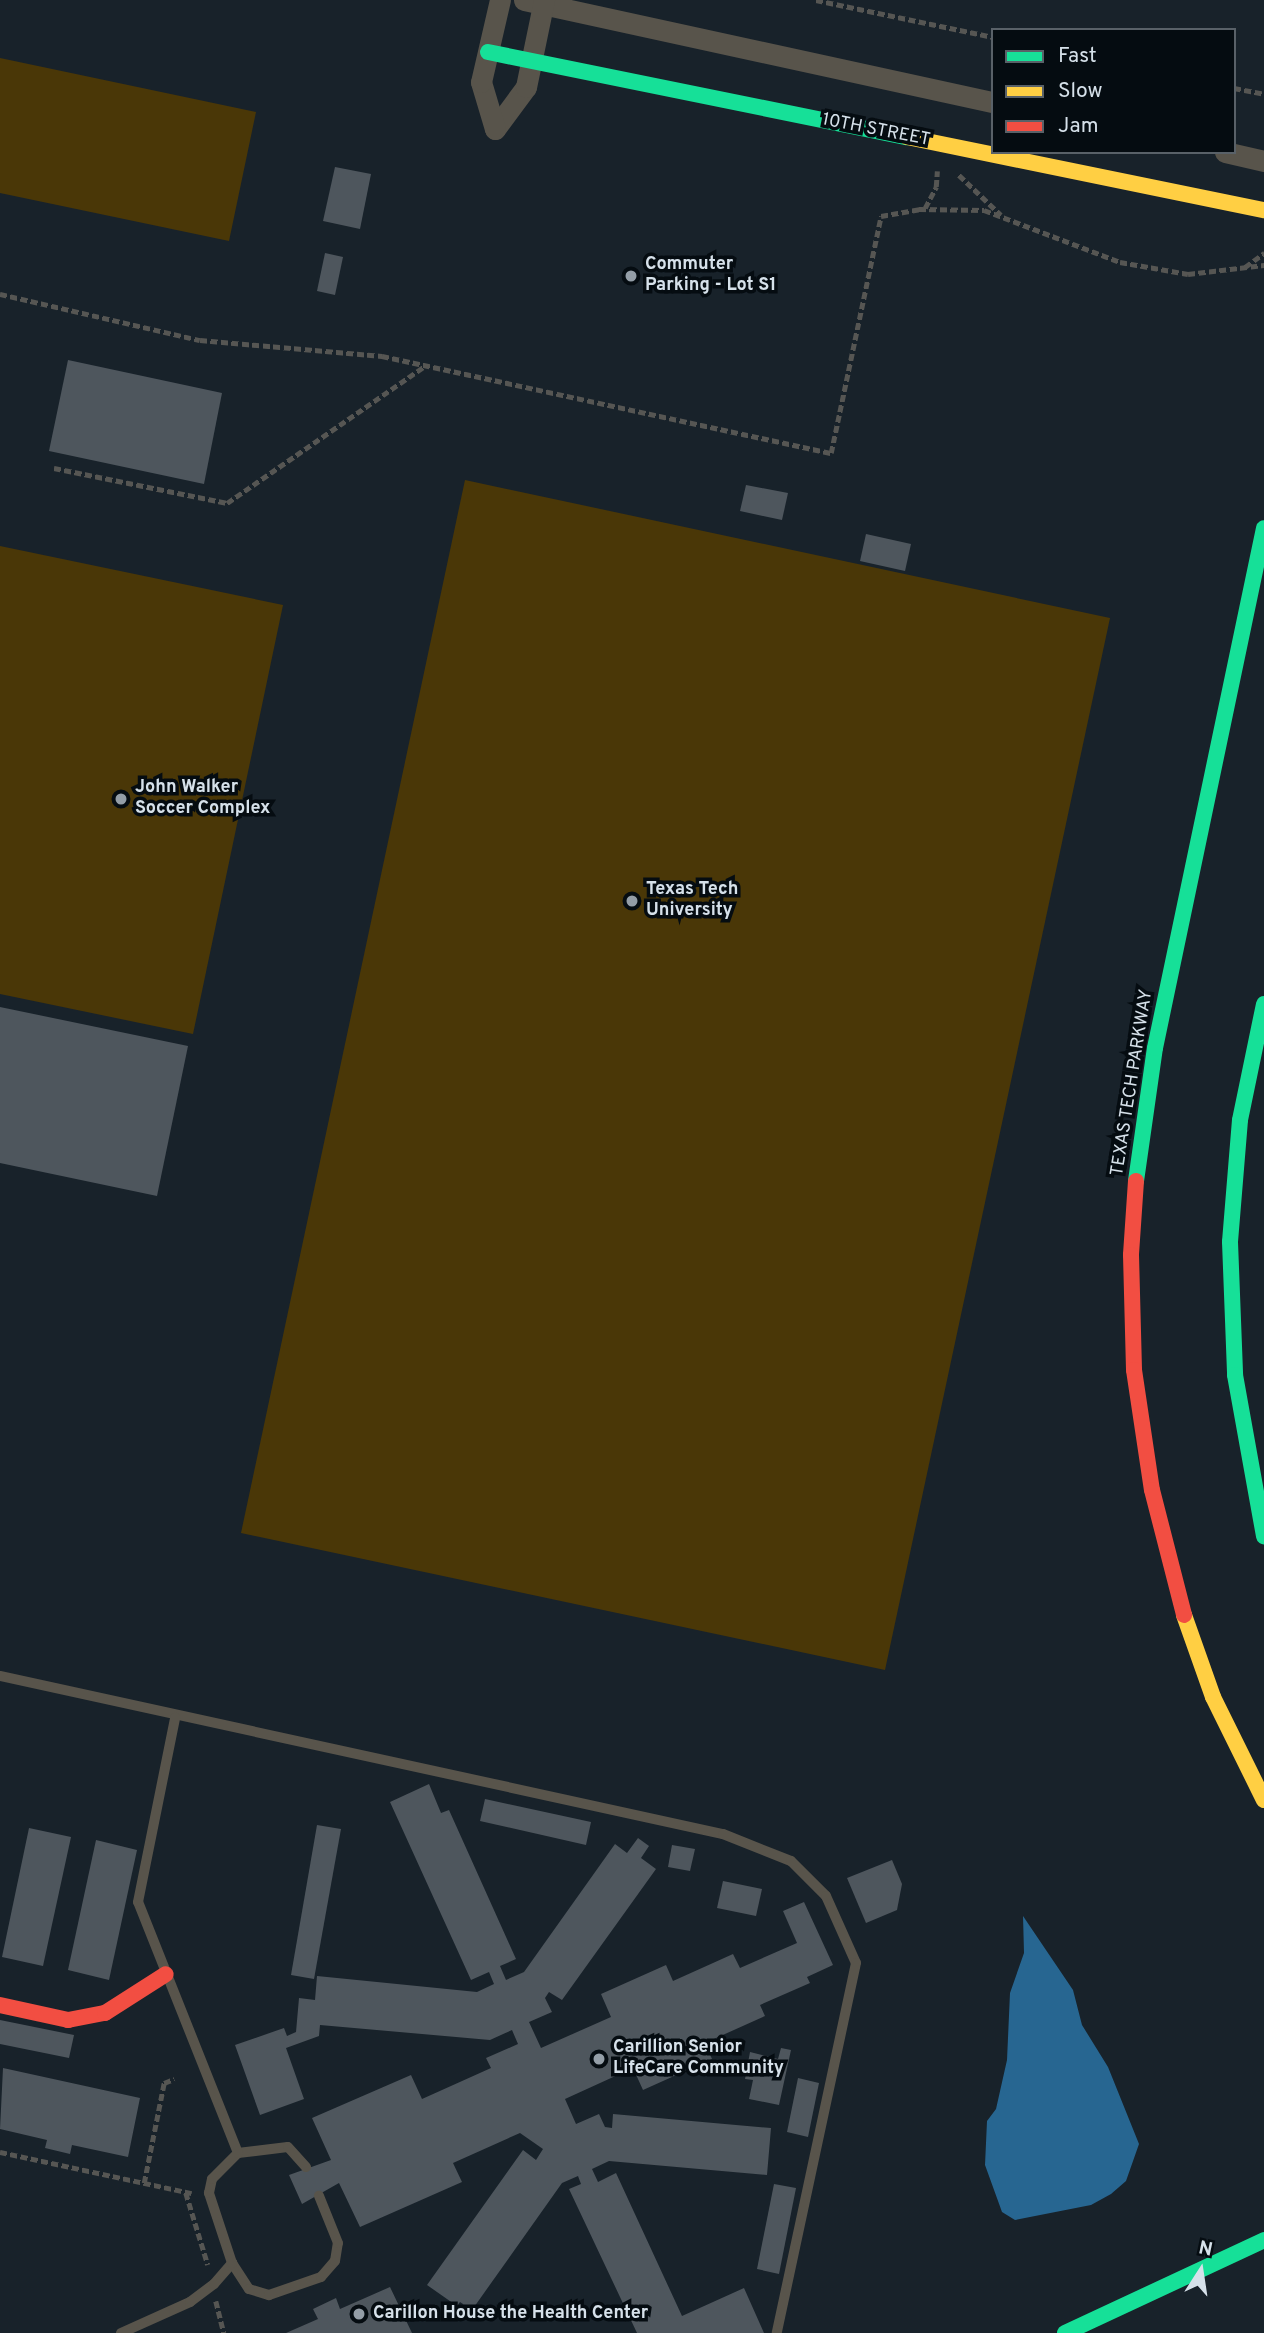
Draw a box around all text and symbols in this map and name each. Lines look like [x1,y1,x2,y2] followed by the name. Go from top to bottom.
[991,28,1236,154] legend
[1058,43,1097,70] text: Fast
[1058,78,1103,105] text: Slow
[820,110,932,152] street label: 10TH STREET
[1058,113,1099,140] text: Jam
[645,255,776,298] place label: Commuter Parking - Lot S1
[623,268,639,284] marker: Commuter Parking - Lot S1
[135,778,270,820] place label: John Walker Soccer Complex
[113,791,129,807] marker: John Walker Soccer Complex
[646,880,738,922] place label: Texas Tech University
[624,893,640,909] marker: Texas Tech University
[1108,988,1158,1178] street label: TEXAS TECH PARKWAY
[613,2038,784,2080] place label: Carillion Senior LifeCare Community
[591,2051,607,2067] marker: Carillion Senior LifeCare Community
[1166,2235,1236,2305] north arrow
[1196,2236,1215,2263] text: N
[373,2303,648,2325] place label: Carillon House the Health Center
[351,2306,367,2322] marker: Carillon House the Health Center

